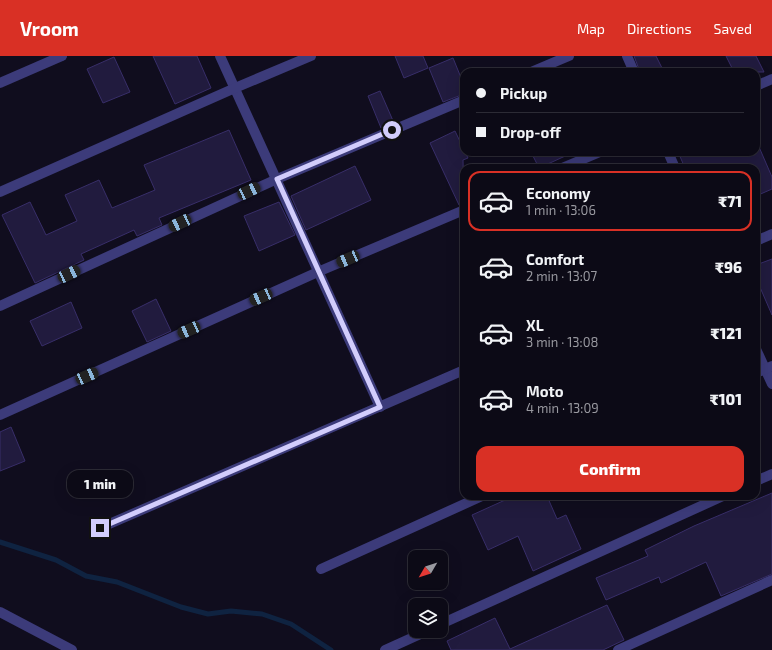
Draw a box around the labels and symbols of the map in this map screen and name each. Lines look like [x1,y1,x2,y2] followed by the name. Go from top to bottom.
[383,121,401,139] route start
[236,180,262,202] car
[167,212,193,234] car
[335,249,361,269] car
[56,263,82,285] car
[248,287,274,307] car
[176,320,202,340] car
[74,366,100,386] car
[67,470,133,498] callout: 1 min
[91,519,109,537] route end
[408,550,448,590] north arrow

